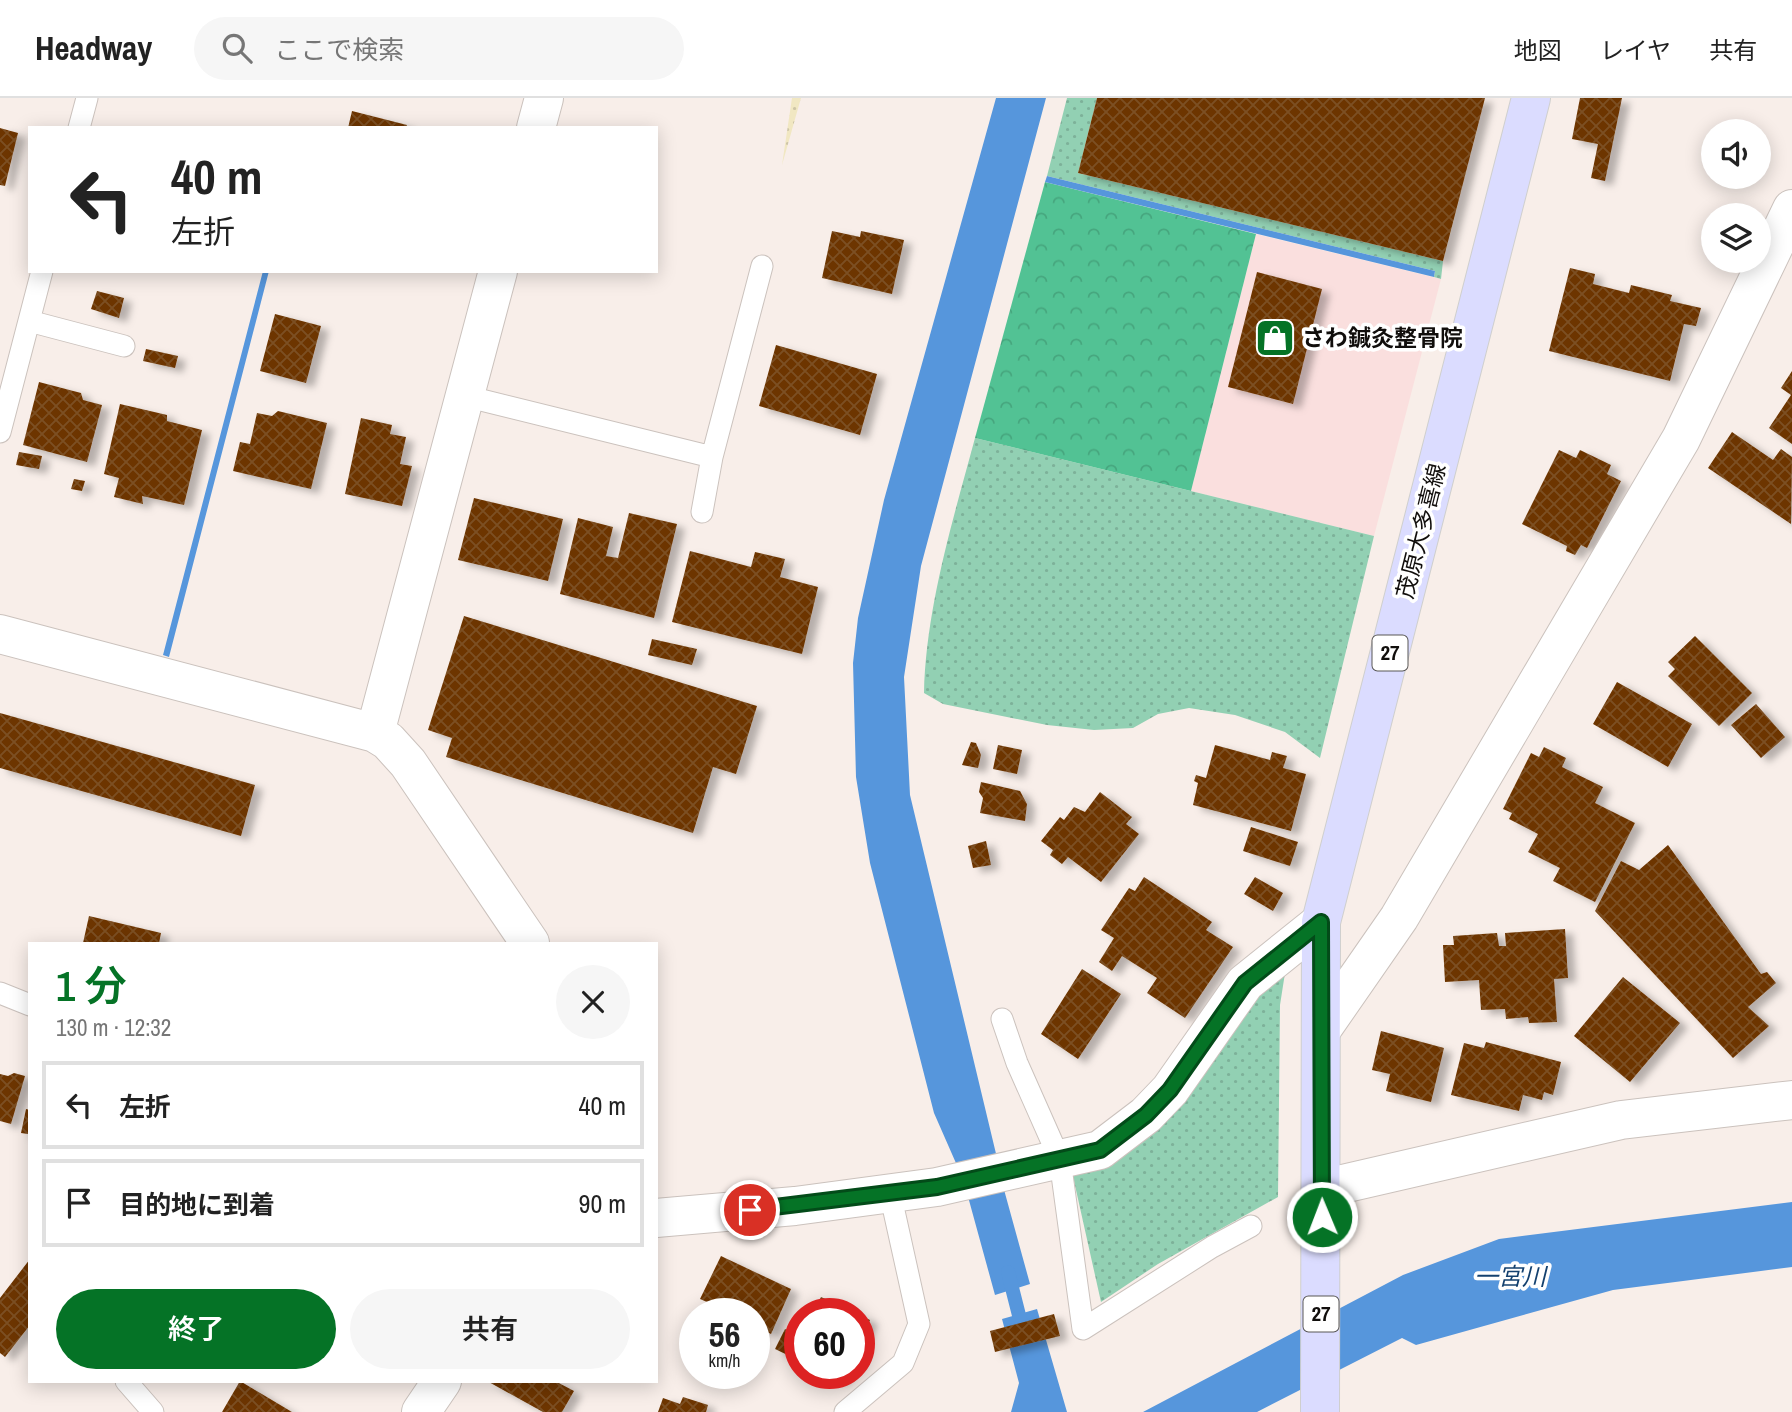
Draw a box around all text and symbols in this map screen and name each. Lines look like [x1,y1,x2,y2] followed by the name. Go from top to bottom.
[194,17,684,80] search box
[35,26,152,70] text: Headway
[218,29,256,67] icon: search
[274,32,404,67] text: ここで検索
[1514,34,1562,66] text: 地図
[1600,34,1671,66] text: レイヤ
[1709,34,1757,66] text: 共有
[1701,119,1771,273] map controls
[1701,119,1771,189] button: sound
[171,143,263,209] text: 40 m
[56,154,147,245] icon: left
[1701,203,1771,273] button: layers
[171,210,235,253] text: 左折
[1254,317,1296,359] shop icon: さわ鍼灸整骨院
[1302,322,1463,353] place label: さわ鍼灸整骨院
[1389,460,1452,602] street label: 茂原大多喜線
[1372,636,1408,670] road number: 27
[56,958,127,1014] text: 1 分
[556,965,630,1039] button: close
[56,1012,171,1043] text: 130 m · 12:32
[60,1086,98,1124] icon: left
[579,1088,626,1123] text: 40 m
[119,1089,171,1124] text: 左折
[720,1180,780,1240] pin
[1285,1180,1359,1254] position arrow
[60,1184,98,1222] icon: arrive
[579,1186,626,1221] text: 90 m
[119,1187,275,1222] text: 目的地に到着
[731,1191,769,1229] icon: arrive
[1474,1260,1549,1292] water label: 一宮川
[56,1289,336,1369] button: 終了
[350,1289,630,1369] button: 共有
[1304,1296,1338,1332] road number: 27
[784,1298,875,1389] speed limit sign: 60
[709,1311,740,1358] text: 56
[709,1348,741,1373] text: km/h

